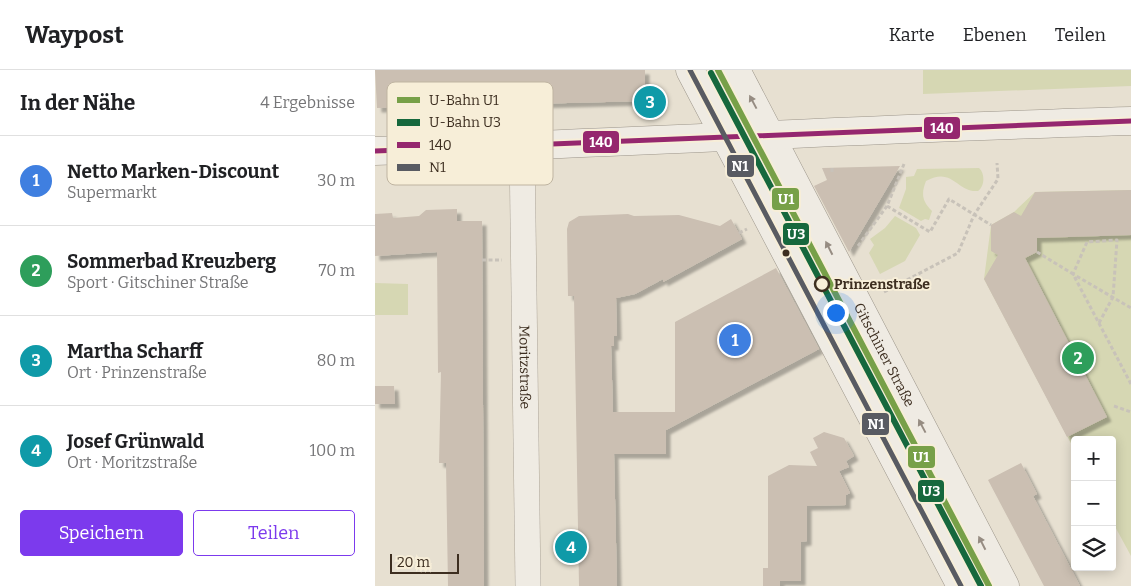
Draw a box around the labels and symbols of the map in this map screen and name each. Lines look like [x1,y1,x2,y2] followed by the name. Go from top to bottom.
[387,82,553,185] legend
[634,83,666,121] pin: 3
[429,92,499,109] text: U-Bahn U1
[749,95,757,110] one-way arrow
[429,114,501,131] text: U-Bahn U3
[923,116,961,140] line badge: 140
[930,120,954,137] text: 140
[582,130,620,154] line badge: 140
[589,134,613,151] text: 140
[429,137,452,154] text: 140
[726,154,755,178] line badge: N1
[732,158,748,175] text: N1
[429,159,446,176] text: N1
[771,187,800,211] line badge: U1
[778,191,794,208] text: U1
[782,222,810,246] line badge: U3
[787,226,805,243] text: U3
[825,241,833,255] one-way arrow
[781,248,791,258] unlabelled marker
[814,276,830,292] marker: Prinzenstraße
[834,276,930,293] place label: Prinzenstraße
[823,300,849,326] your location
[850,300,918,410] street label: Gitschiner Straße
[719,321,751,359] pin: 1
[515,325,534,409] street label: Moritzstraße
[1062,339,1094,377] pin: 2
[861,412,890,436] line badge: N1
[868,416,884,433] text: N1
[918,419,926,434] one-way arrow
[907,445,936,469] line badge: U1
[913,449,929,466] text: U1
[917,479,945,503] line badge: U3
[922,483,940,500] text: U3
[555,528,587,566] pin: 4
[978,536,986,550] one-way arrow
[390,551,459,574] scale bar

